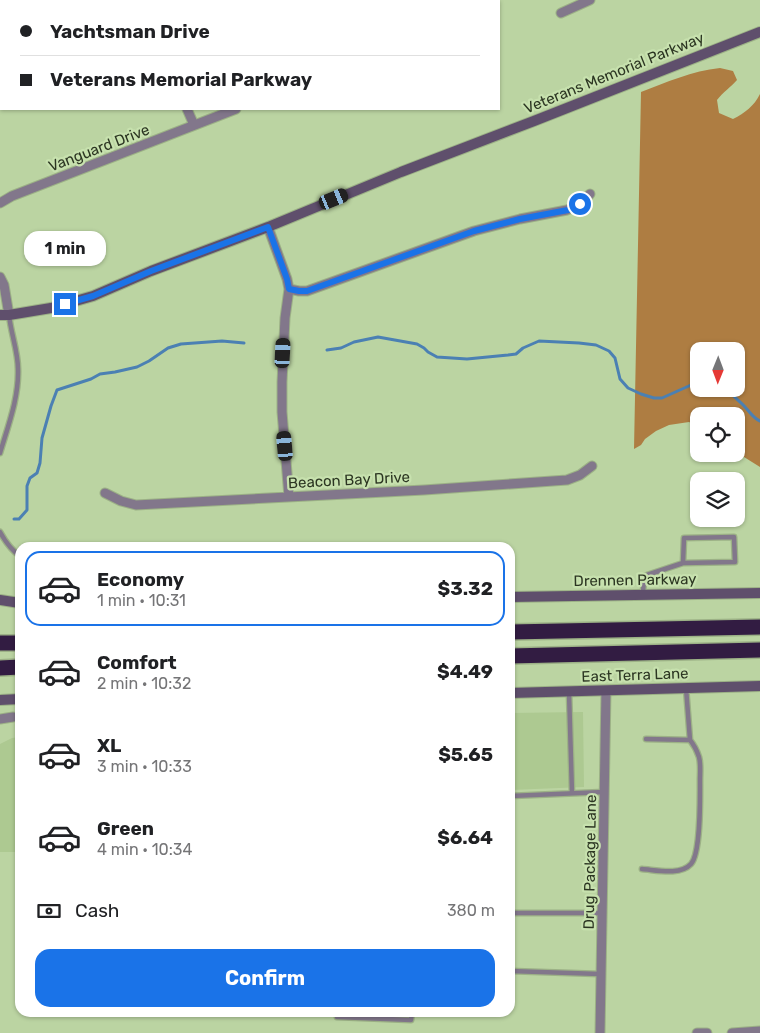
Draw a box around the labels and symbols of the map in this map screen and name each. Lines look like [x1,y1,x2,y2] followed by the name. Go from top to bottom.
[521,29,707,117] street label: Veterans Memorial Parkway
[46,120,152,176] street label: Vanguard Drive
[317,186,350,212] car
[569,193,591,215] route start
[24,232,106,266] callout: 1 min
[54,293,76,315] route end
[274,338,291,368] car
[690,342,745,398] north arrow
[276,430,293,462] car
[288,468,410,492] street label: Beacon Bay Drive
[573,570,697,590] street label: Drennen Parkway
[581,664,689,686] street label: East Terra Lane
[580,794,600,930] street label: Drug Package Lane

